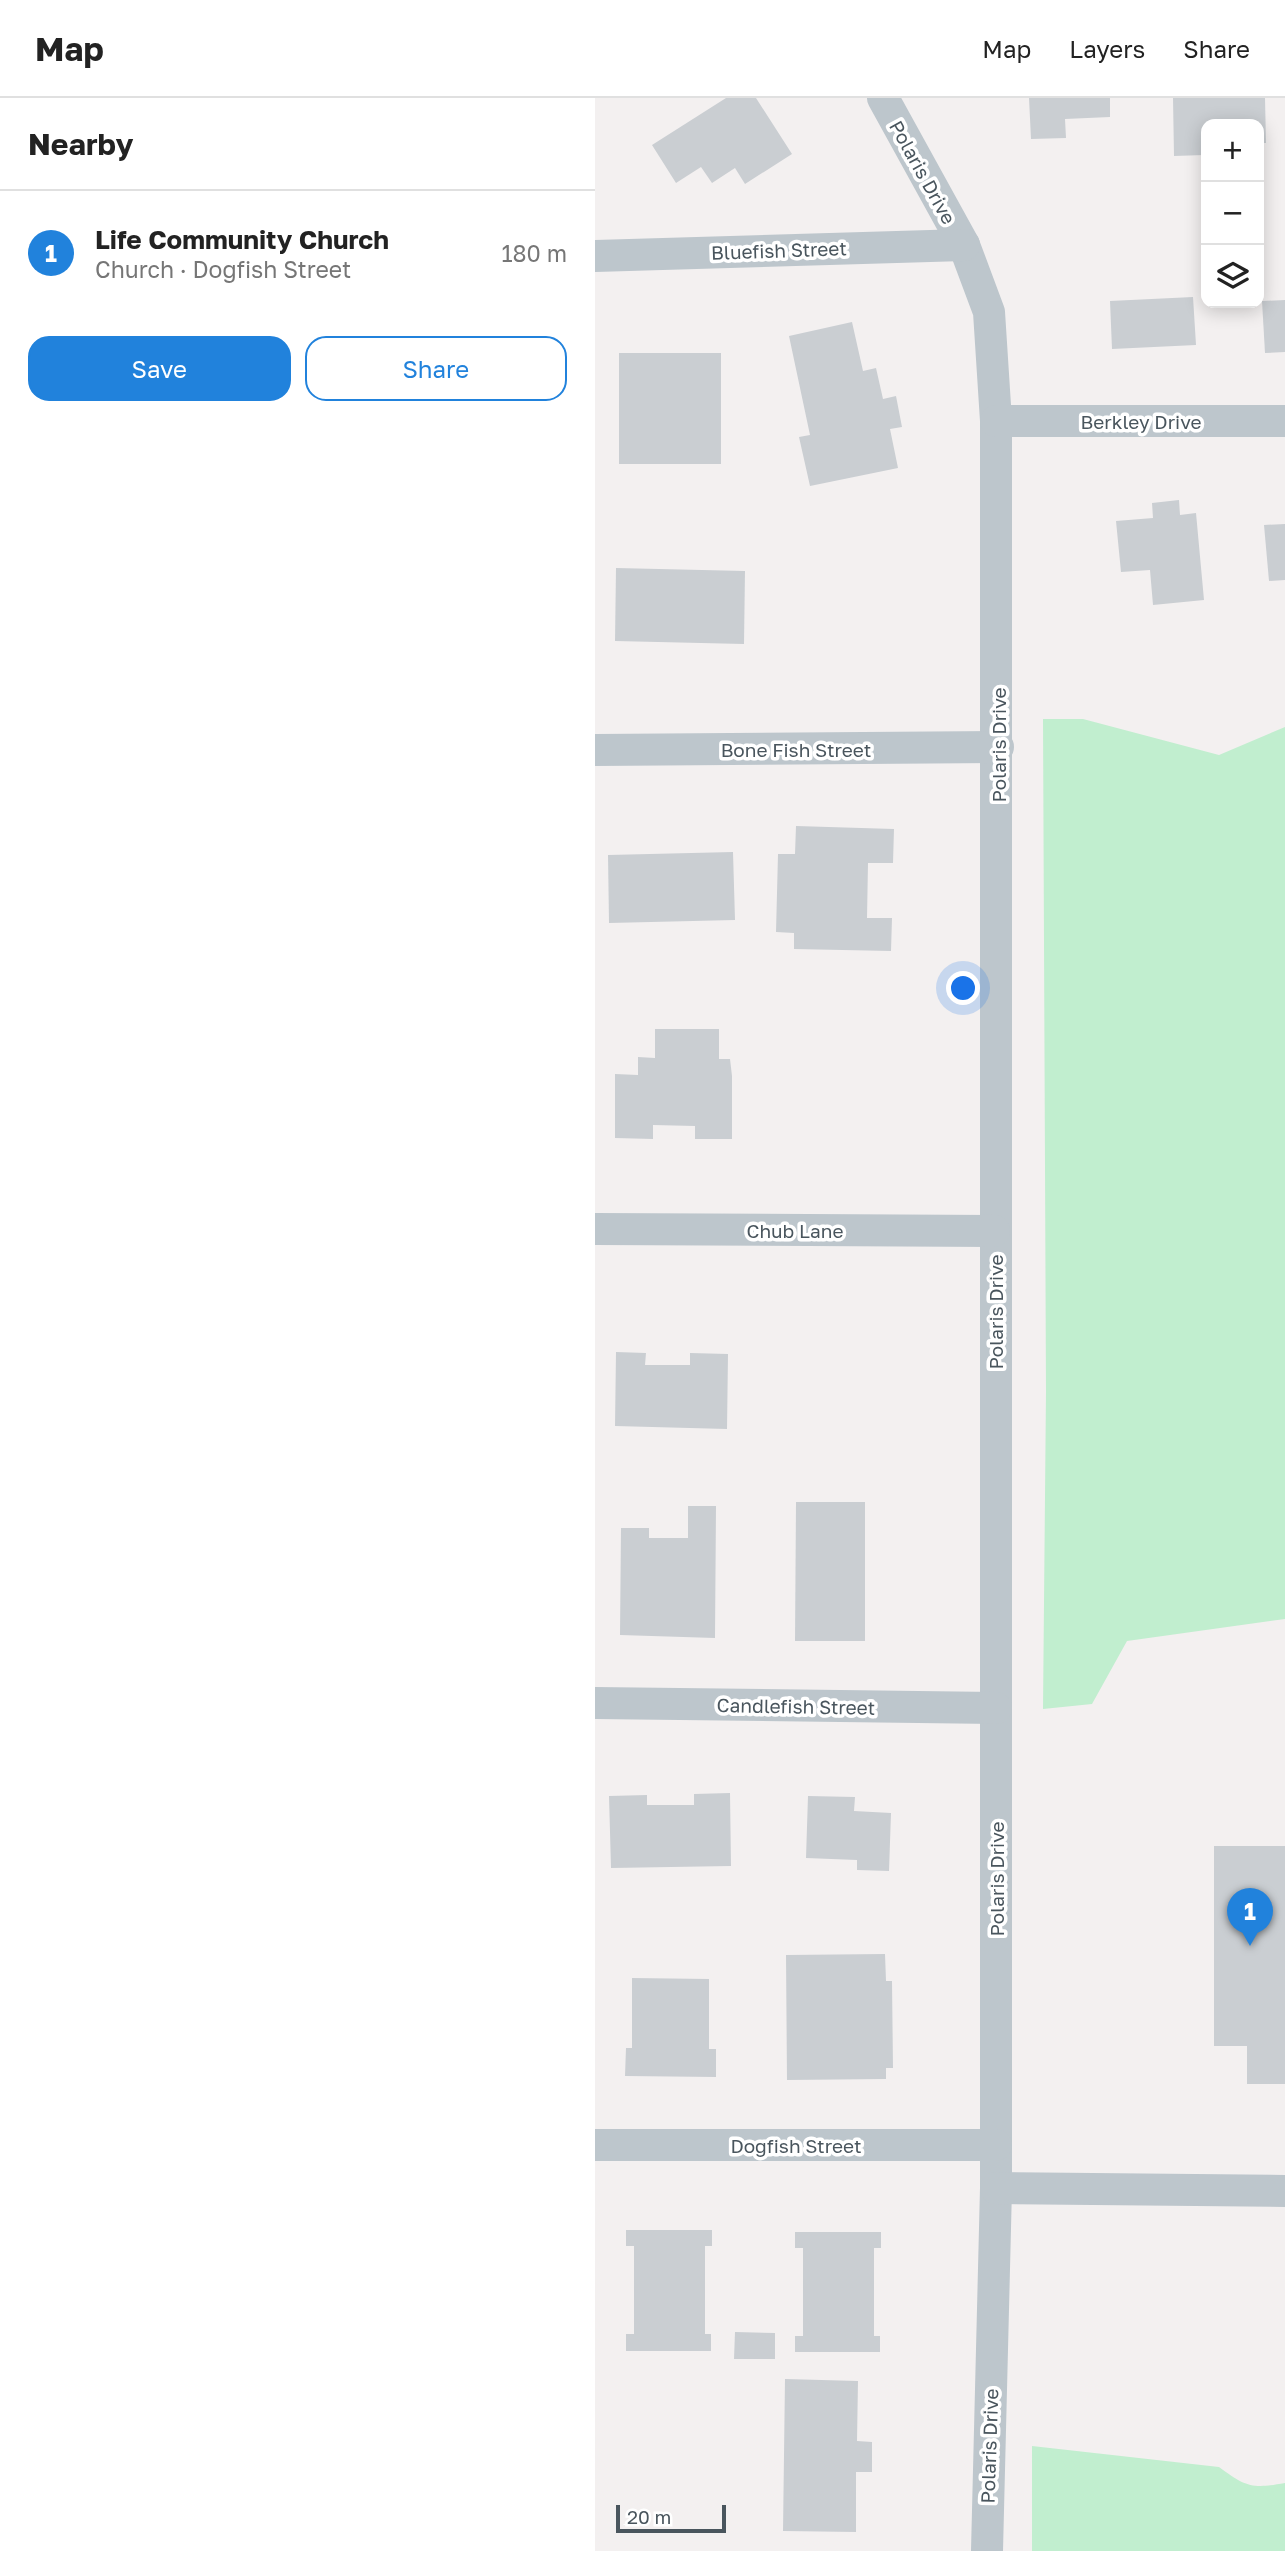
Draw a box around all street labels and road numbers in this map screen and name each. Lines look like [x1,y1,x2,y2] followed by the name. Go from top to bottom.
[885,116,961,228] street label: Polaris Drive
[711,236,847,264] street label: Bluefish Street
[1081,410,1201,433] street label: Berkley Drive
[987,688,1010,802] street label: Polaris Drive
[721,738,871,761] street label: Bone Fish Street
[747,1219,844,1242] street label: Chub Lane
[984,1255,1007,1369] street label: Polaris Drive
[717,1693,875,1719] street label: Candlefish Street
[985,1822,1008,1936] street label: Polaris Drive
[730,2134,862,2157] street label: Dogfish Street
[976,2388,1002,2504] street label: Polaris Drive

